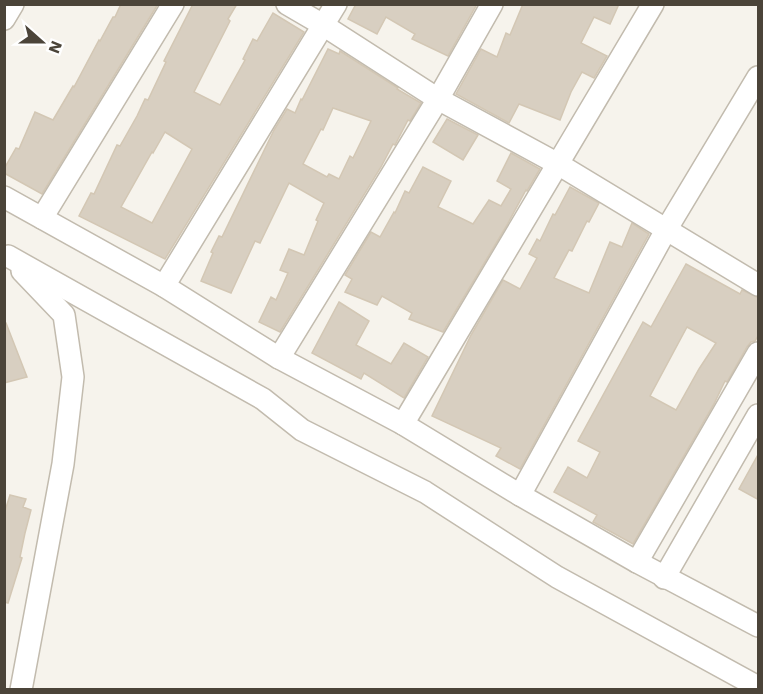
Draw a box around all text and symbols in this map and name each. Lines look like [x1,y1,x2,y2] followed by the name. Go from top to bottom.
[12,12,72,72] north arrow
[45,38,67,56] text: N

